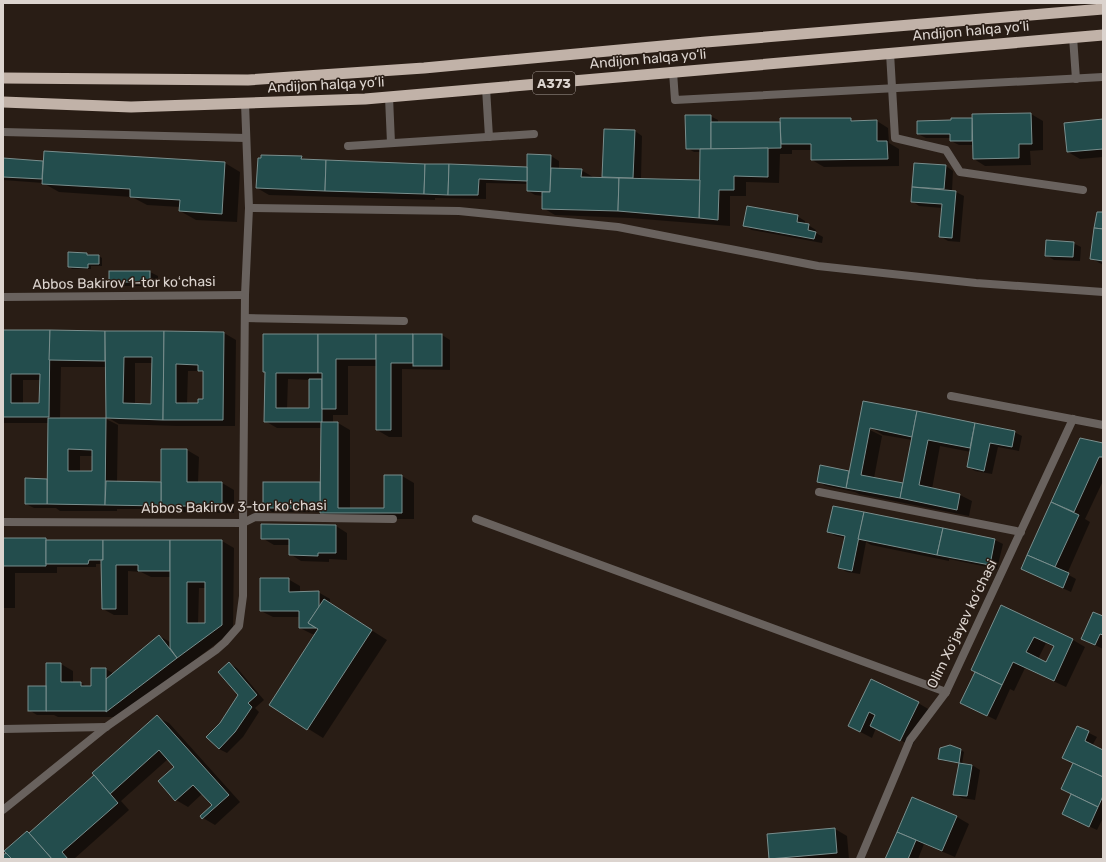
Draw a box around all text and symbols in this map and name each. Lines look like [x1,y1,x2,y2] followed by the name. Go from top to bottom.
[912,17,1030,45] street label: Andijon halqa yo‘li
[589,45,707,73] street label: Andijon halqa yo‘li
[533,72,575,94] road number: A373
[267,73,385,97] street label: Andijon halqa yo‘li
[32,273,216,293] street label: Abbos Bakirov 1-tor koʻchasi
[141,497,327,517] street label: Abbos Bakirov 3-tor koʻchasi
[923,557,1001,691] street label: Olim Xoʻjayev koʻchasi

